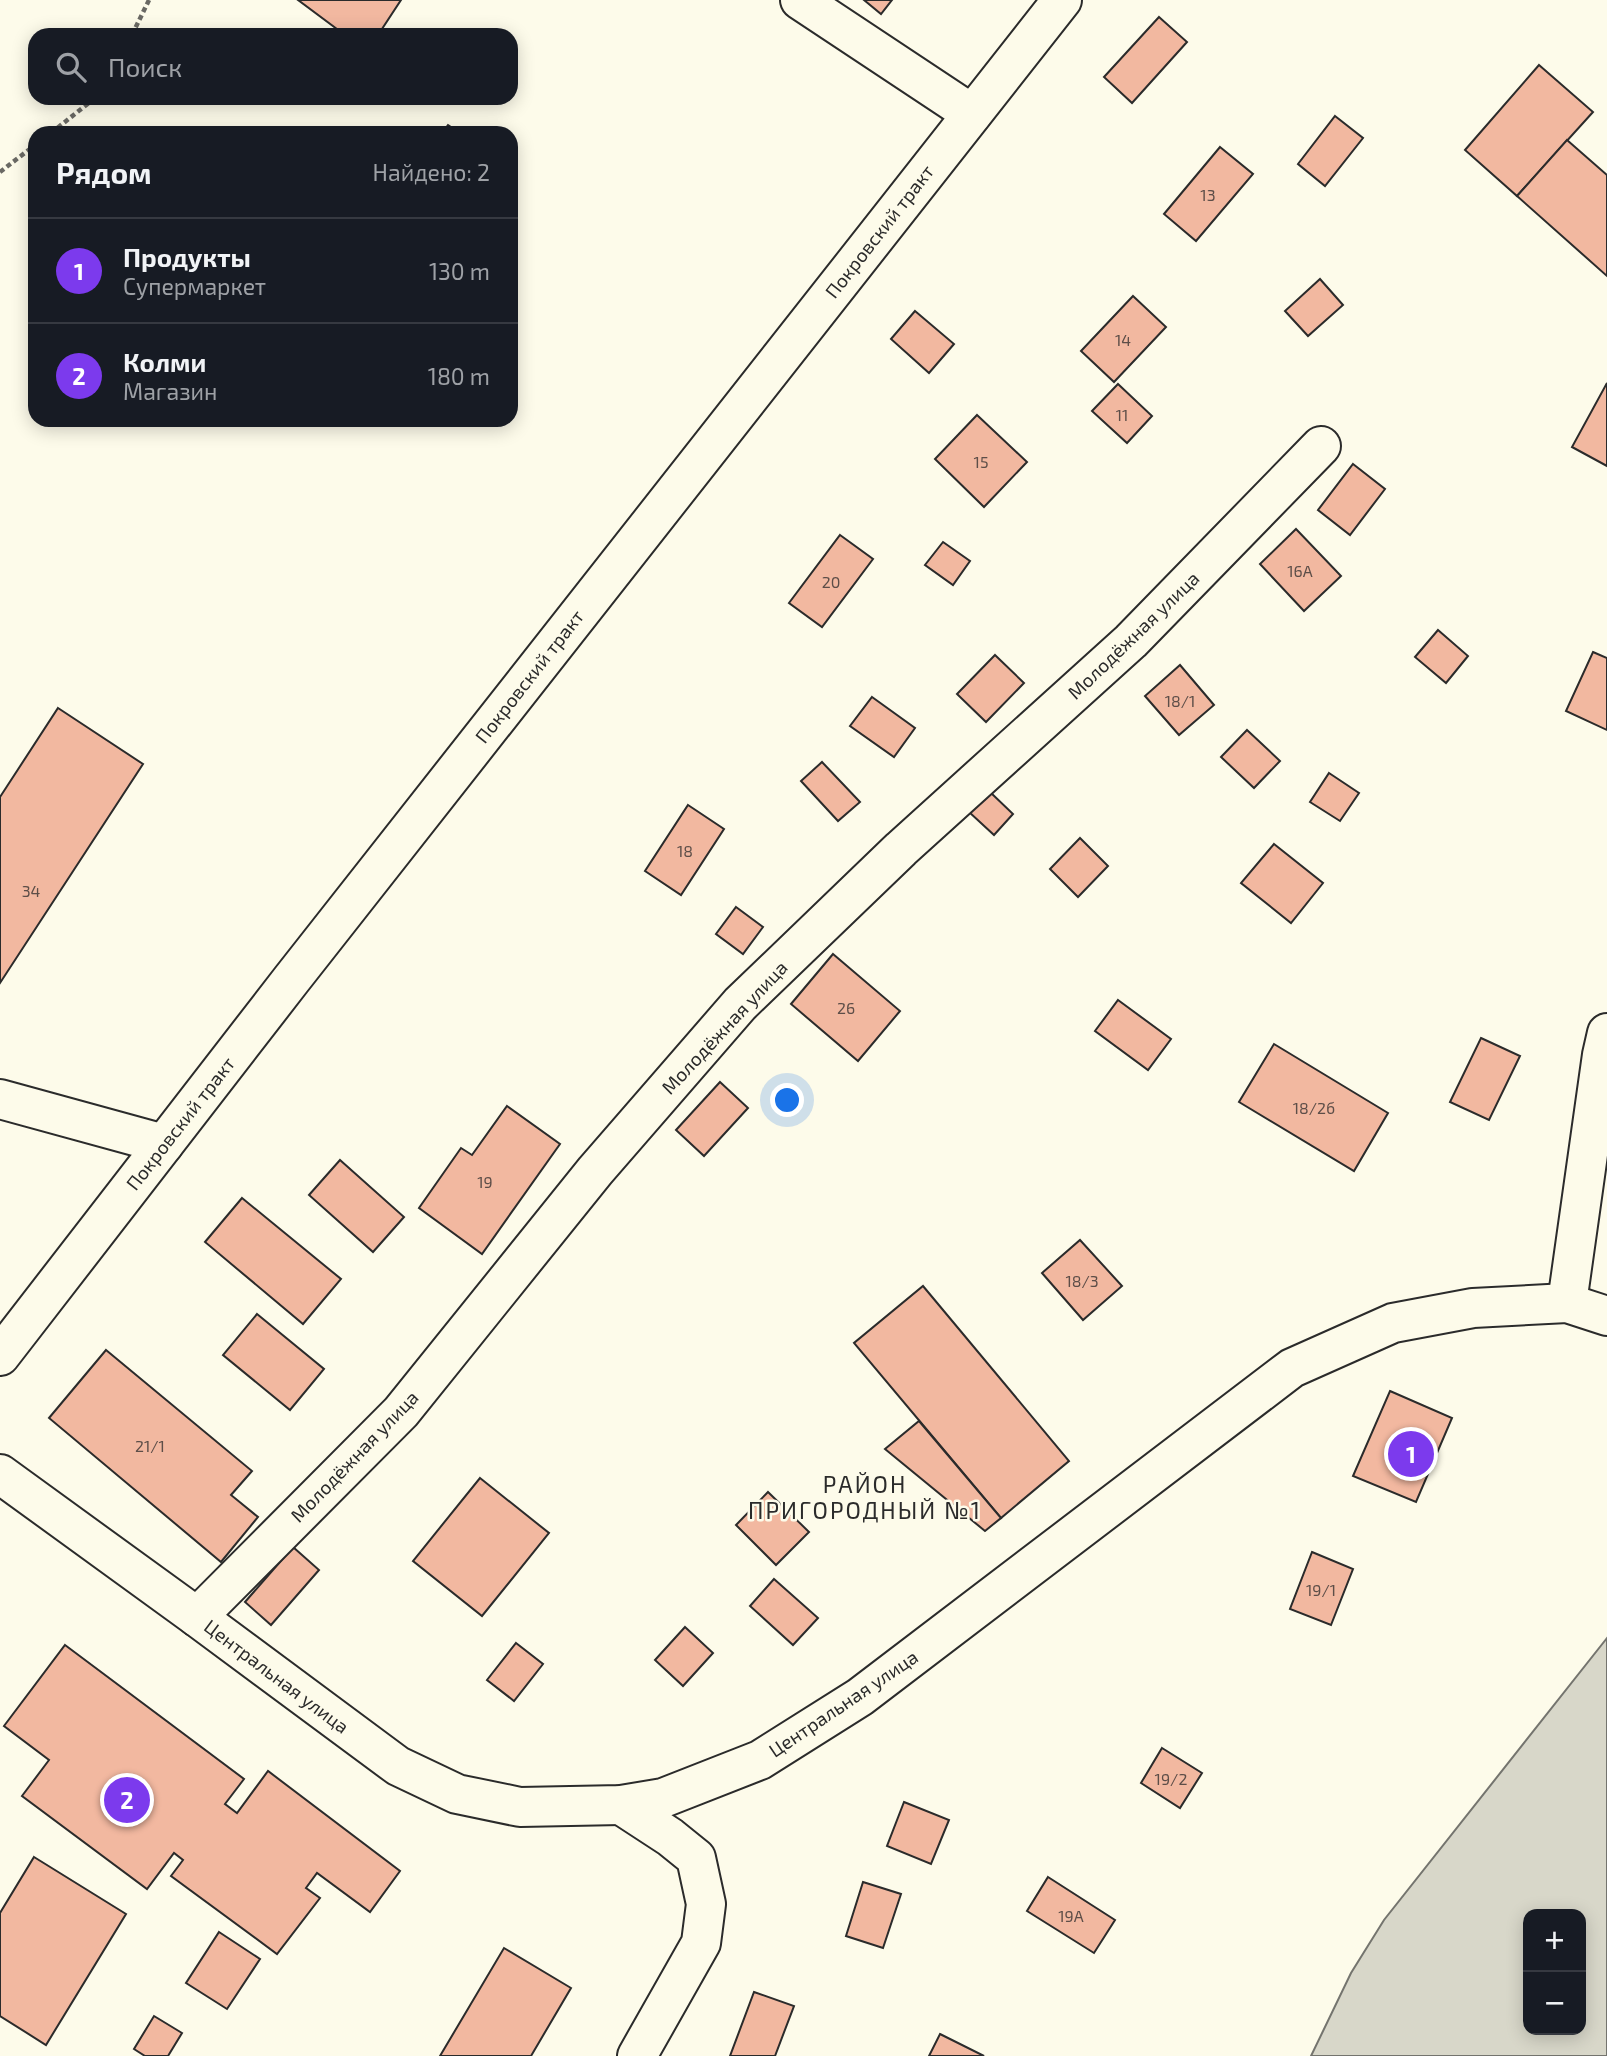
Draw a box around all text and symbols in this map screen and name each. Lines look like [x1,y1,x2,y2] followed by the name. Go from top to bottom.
[28,28,518,105] search box
[52,48,90,86] icon: search
[108,51,182,82] text: Поиск
[56,154,152,190] text: Рядом
[373,158,490,186] text: Найдено: 2
[820,160,938,302] street label: Покровский тракт
[1200,185,1216,204] house number: 13
[123,241,251,272] text: Продукты
[74,257,84,285] text: 1
[429,257,490,285] text: 130 m
[123,272,266,300] text: Супермаркет
[1115,330,1131,349] house number: 14
[123,346,206,377] text: Колми
[72,362,86,390] text: 2
[428,362,490,390] text: 180 m
[123,377,217,405] text: Магазин
[1116,405,1128,424] house number: 11
[974,452,988,471] house number: 15
[1287,561,1313,580] house number: 16А
[1062,566,1204,704] street label: Молодёжная улица
[822,572,840,591] house number: 20
[470,605,588,747] street label: Покровский тракт
[1165,691,1195,710] house number: 18/1
[677,841,693,860] house number: 18
[22,881,41,900] house number: 34
[656,956,792,1099] street label: Молодёжная улица
[837,998,855,1017] house number: 26
[121,1052,239,1194] street label: Покровский тракт
[770,1083,804,1117] your location
[1293,1098,1335,1117] house number: 18/2б
[477,1172,493,1191] house number: 19
[1065,1271,1099,1290] house number: 18/3
[285,1385,423,1527] street label: Молодёжная улица
[1388,1428,1434,1480] pin: 1
[135,1436,165,1455] house number: 21/1
[748,1470,982,1524] district label: РАЙОН ПРИГОРОДНЫЙ №1
[1306,1580,1336,1599] house number: 19/1
[200,1614,354,1739] street label: Центральная улица
[764,1645,923,1762] street label: Центральная улица
[1155,1769,1187,1788] house number: 19/2
[104,1774,150,1826] pin: 2
[1058,1906,1084,1925] house number: 19А
[1523,1909,1586,2035] map controls
[1523,1909,1586,1972] button: +
[1523,1972,1586,2035] button: −

